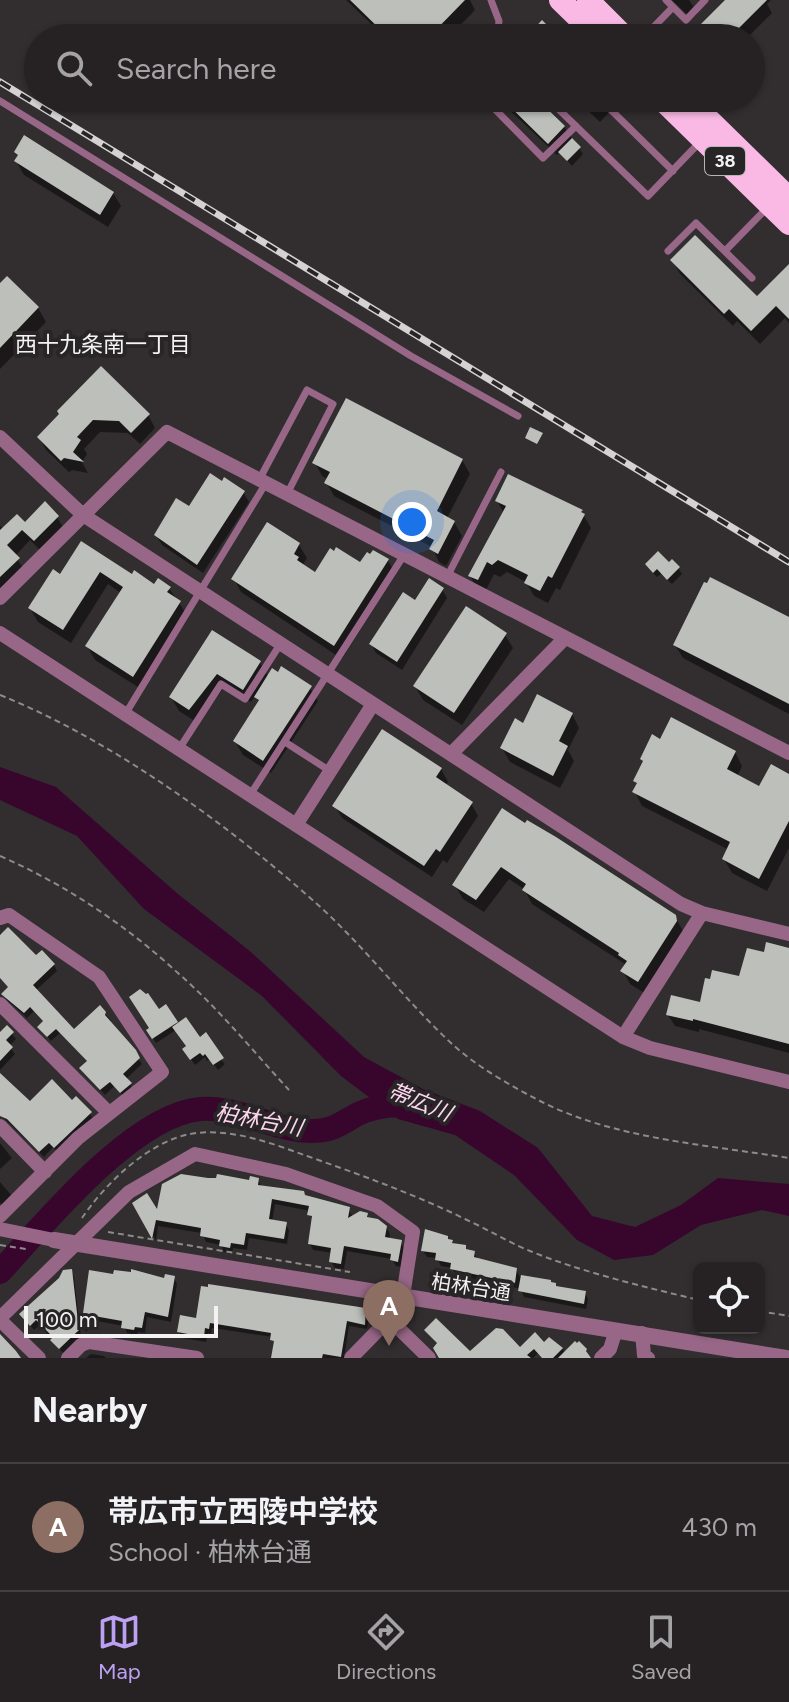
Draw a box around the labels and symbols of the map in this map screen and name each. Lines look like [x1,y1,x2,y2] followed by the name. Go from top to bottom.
[705,147,745,175] road number: 38
[15,331,191,358] district label: 西十九条南一丁目
[392,502,432,542] your location
[384,1077,458,1128] water label: 帯広川
[213,1098,307,1142] water label: 柏林台川
[430,1269,512,1305] street label: 柏林台通
[363,1280,415,1346] pin: A
[24,1302,218,1338] scale bar

